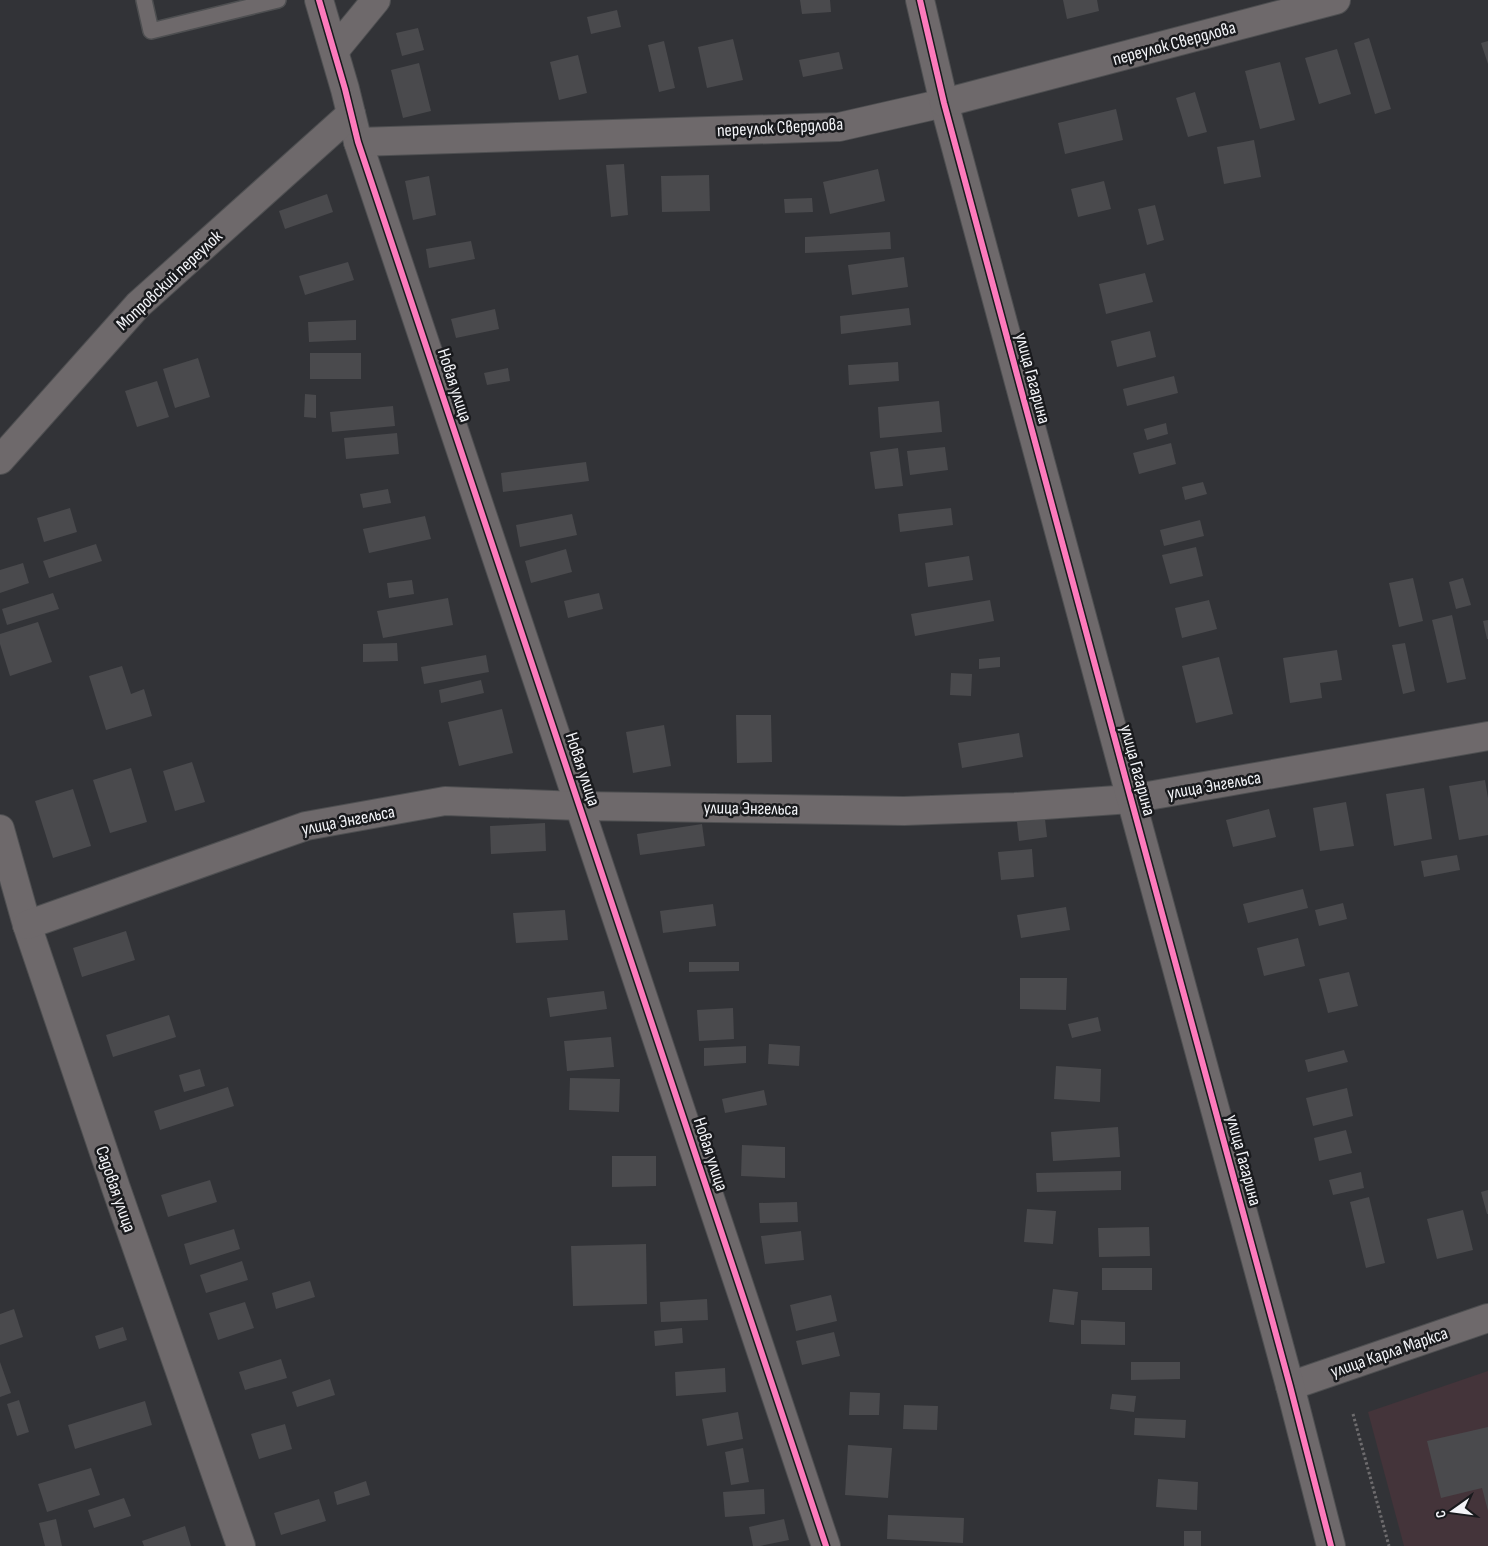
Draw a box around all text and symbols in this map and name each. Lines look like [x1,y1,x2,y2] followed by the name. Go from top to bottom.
[1110,17,1238,70] street label: переулок Свердлова
[716,114,844,141] street label: переулок Свердлова
[112,226,227,335] street label: Мопровский переулок
[1010,330,1055,426] street label: улица Гагарина
[433,346,476,425] street label: Новая улица
[1115,722,1160,818] street label: улица Гагарина
[561,730,604,809] street label: Новая улица
[1166,767,1263,804] street label: улица Энгельса
[703,797,799,820] street label: улица Энгельса
[300,801,397,840] street label: улица Энгельса
[1221,1112,1266,1208] street label: улица Гагарина
[689,1115,732,1194] street label: Новая улица
[91,1143,140,1235] street label: Садовая улица
[1328,1323,1451,1382] street label: улица Карла Маркса
[1428,1486,1478,1536] north arrow
[1432,1508,1450,1520] text: С

